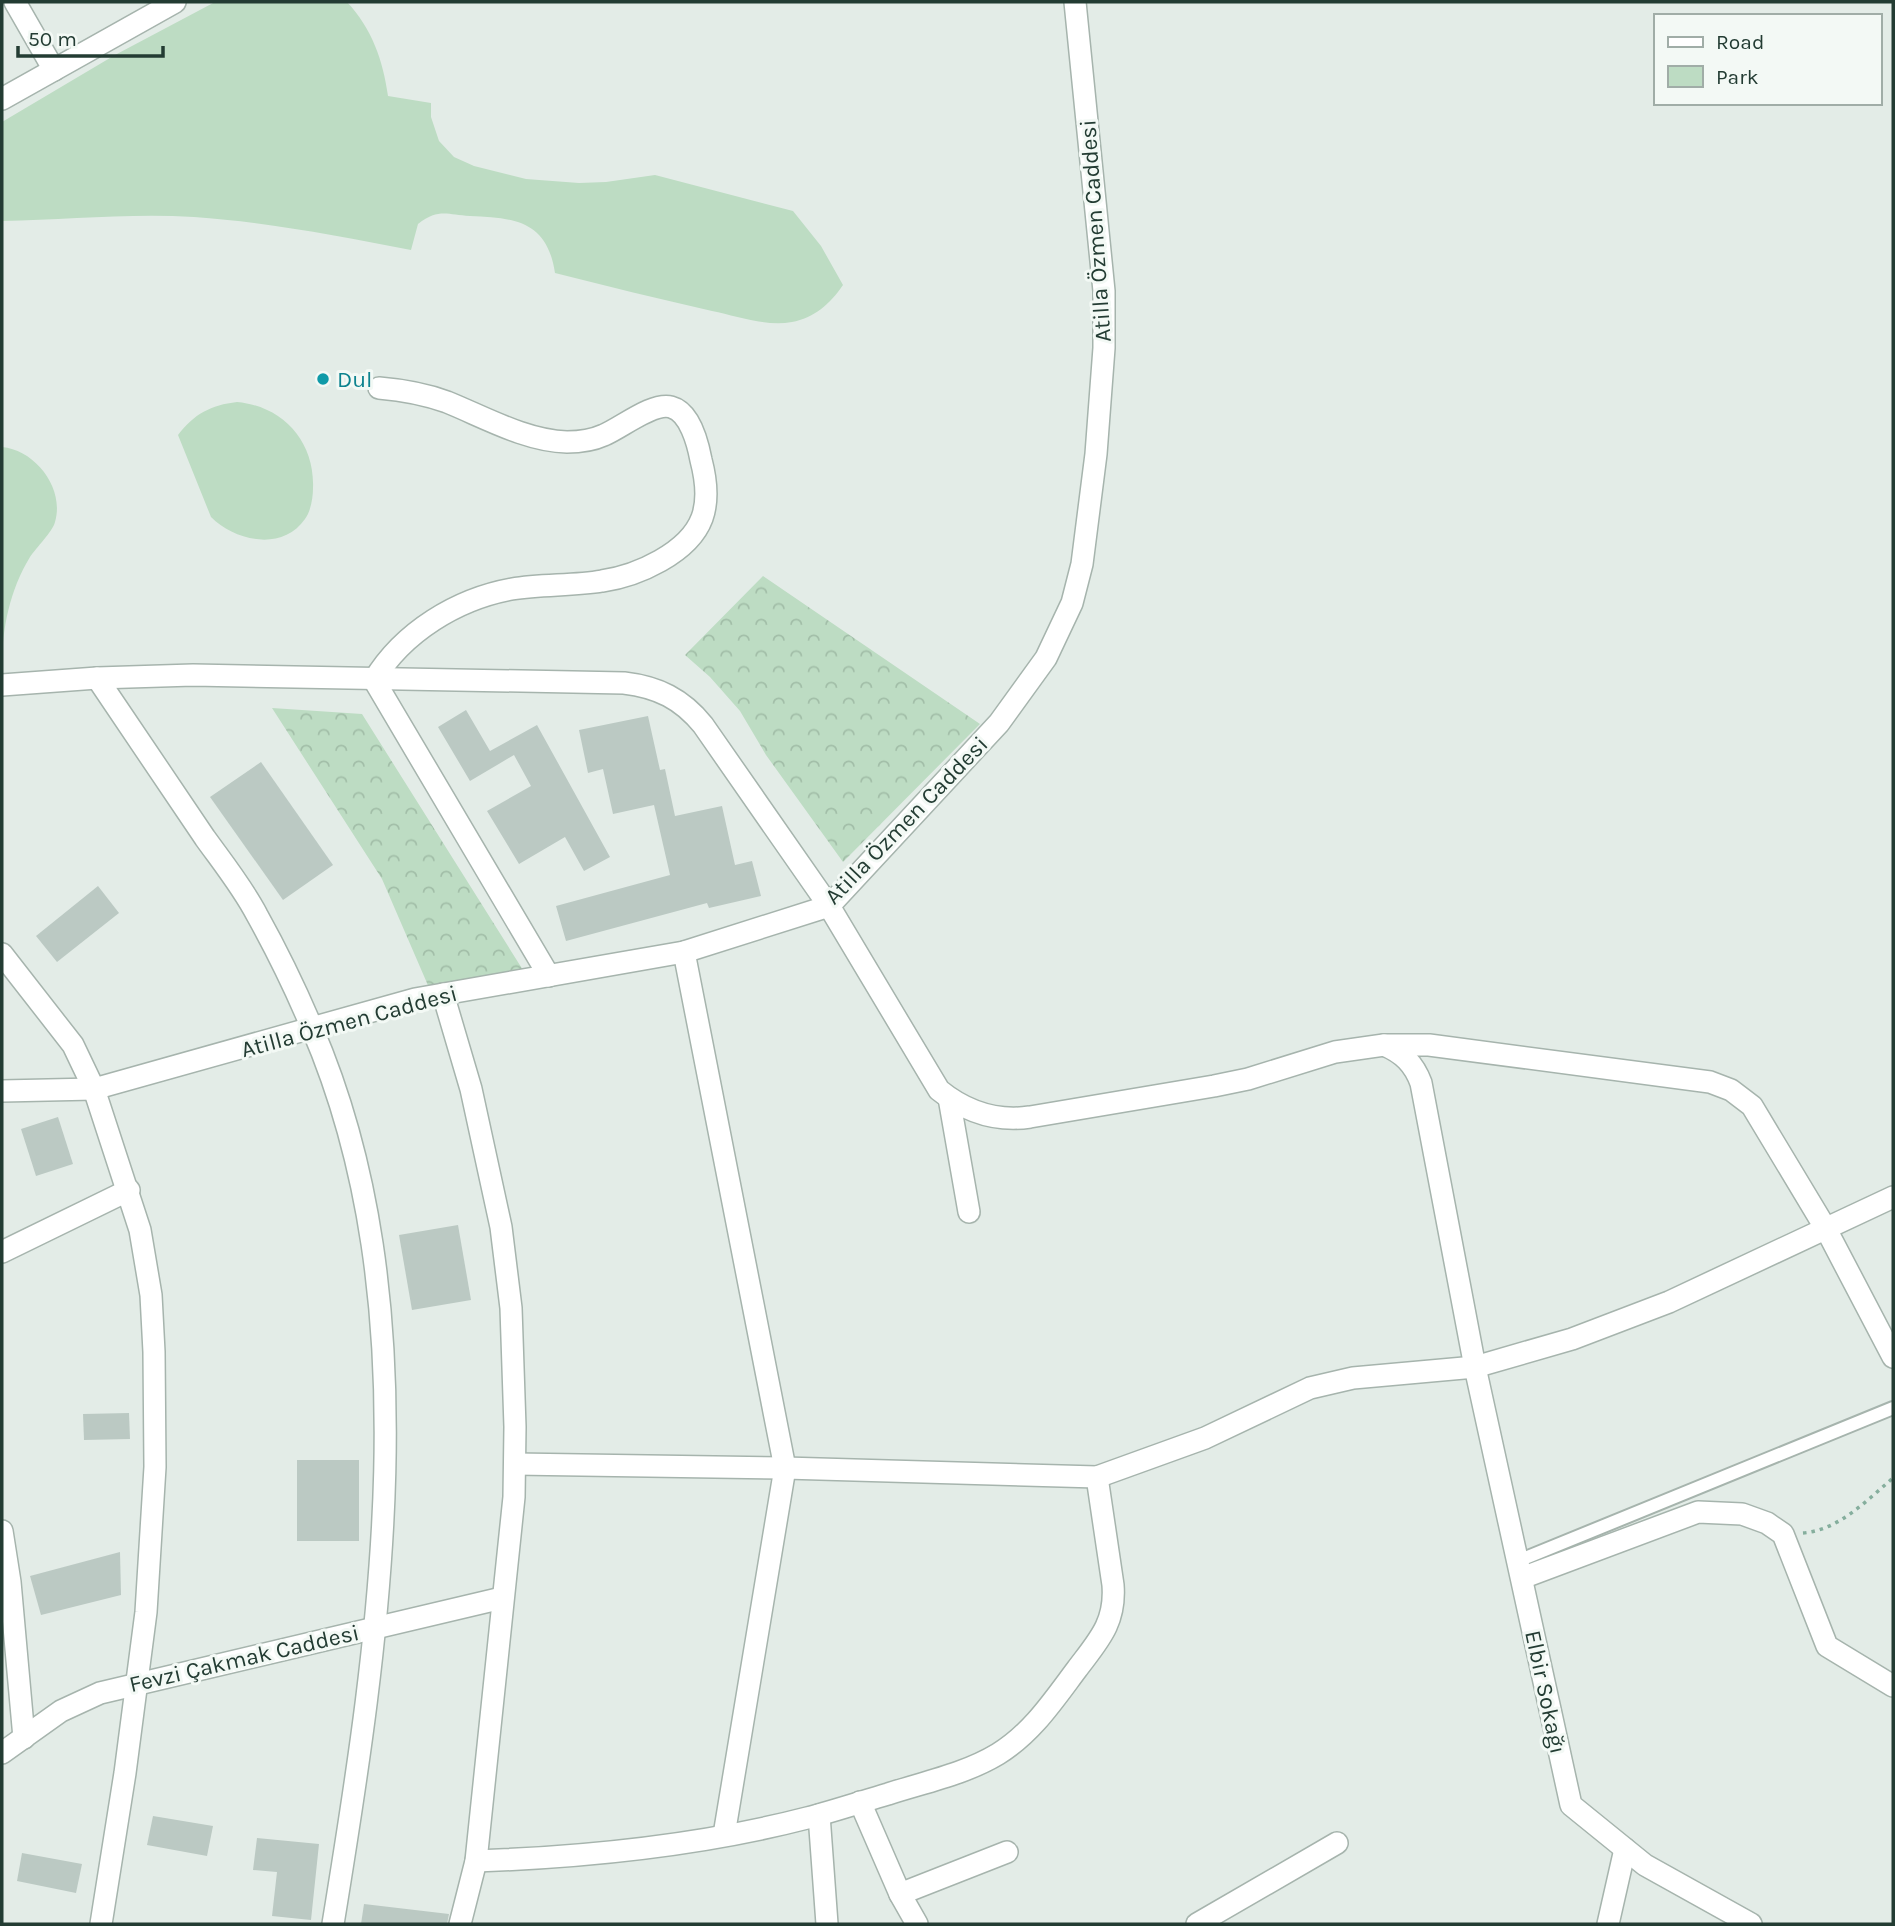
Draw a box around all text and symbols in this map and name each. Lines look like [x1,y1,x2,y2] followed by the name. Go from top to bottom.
[18,14,163,58] scale bar
[1654,14,1881,105] legend
[28,27,77,51] text: 50 m
[1716,30,1764,54] text: Road
[1716,65,1759,89] text: Park
[1074,119,1117,343] street label: Atilla Özmen Caddesi
[337,366,373,393] place label: Dul
[315,371,331,387] marker: Dul
[819,731,993,910] street label: Atilla Özmen Caddesi
[238,980,460,1063] street label: Atilla Özmen Caddesi
[127,1619,362,1698] street label: Fevzi Çakmak Caddesi
[1519,1628,1572,1756] street label: Elbir Sokağı

